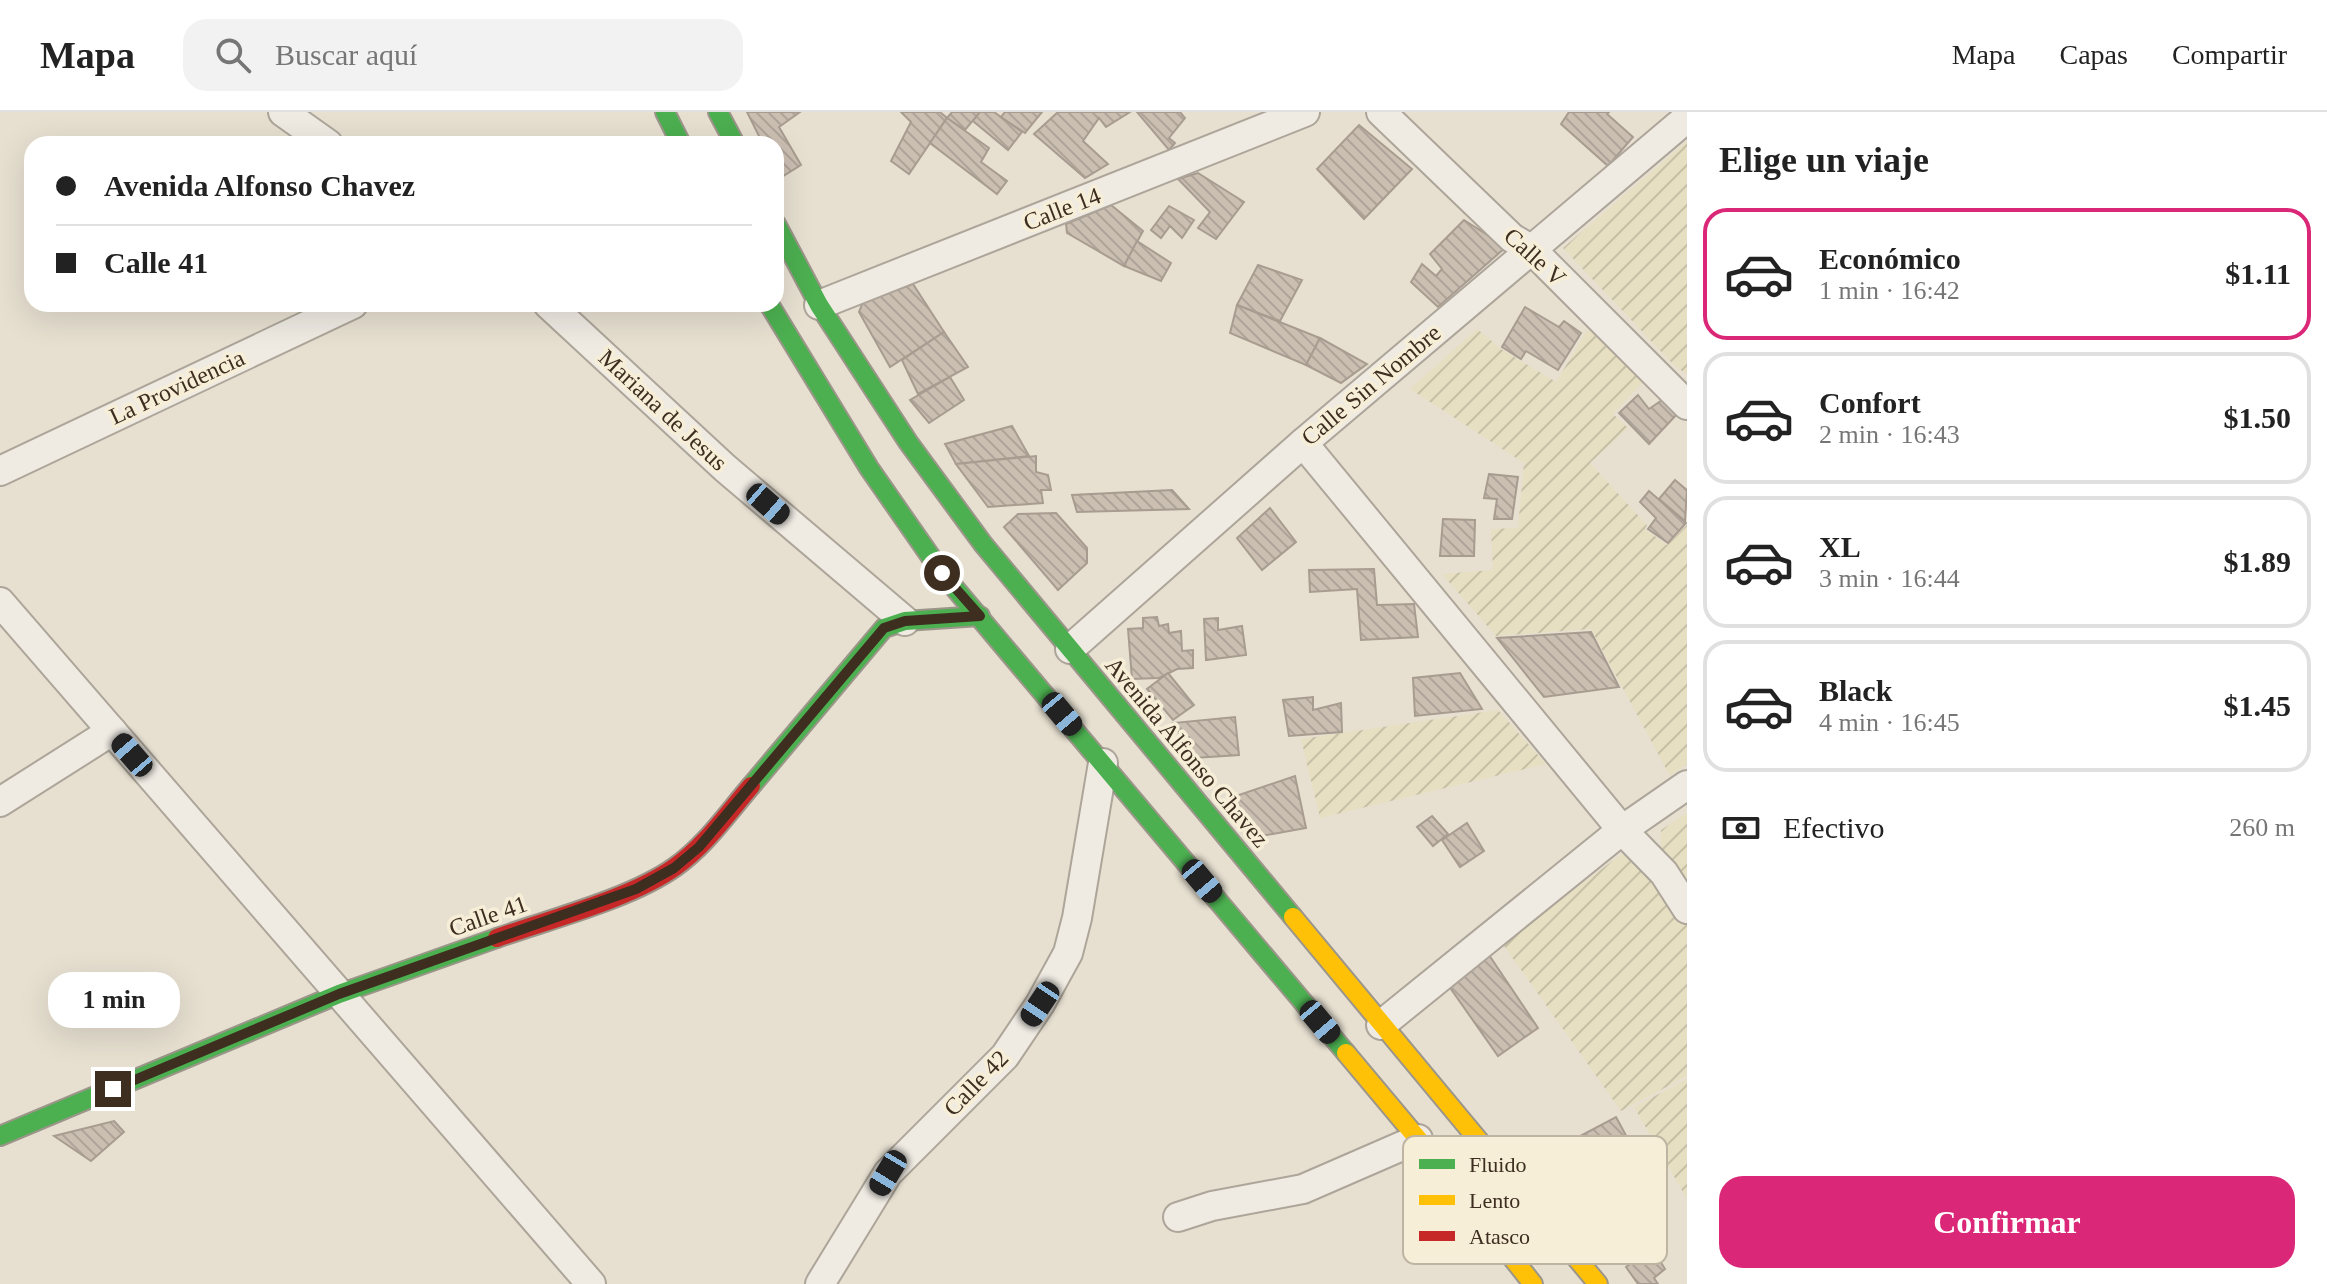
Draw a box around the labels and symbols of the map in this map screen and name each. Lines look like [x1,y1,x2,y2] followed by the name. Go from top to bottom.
[1020,182,1104,236] street label: Calle 14
[1499,223,1572,292] street label: Calle V
[1296,319,1446,451] street label: Calle Sin Nombre
[105,344,249,430] street label: La Providencia
[594,344,732,476] street label: Mariana de Jesus
[742,479,794,529] car
[924,555,960,591] route start
[1100,652,1274,852] street label: Avenida Alfonso Chavez
[1037,688,1087,740] car
[107,729,157,781] car
[1177,855,1227,907] car
[446,891,530,941] street label: Calle 41
[47,973,179,1029] callout: 1 min
[1017,977,1063,1031] car
[1295,996,1345,1048] car
[939,1045,1013,1121] street label: Calle 42
[95,1071,131,1107] route end
[1403,1136,1667,1264] legend
[865,1146,911,1200] car
[1469,1152,1526,1177] text: Fluido
[1469,1188,1520,1213] text: Lento
[1469,1224,1530,1249] text: Atasco

